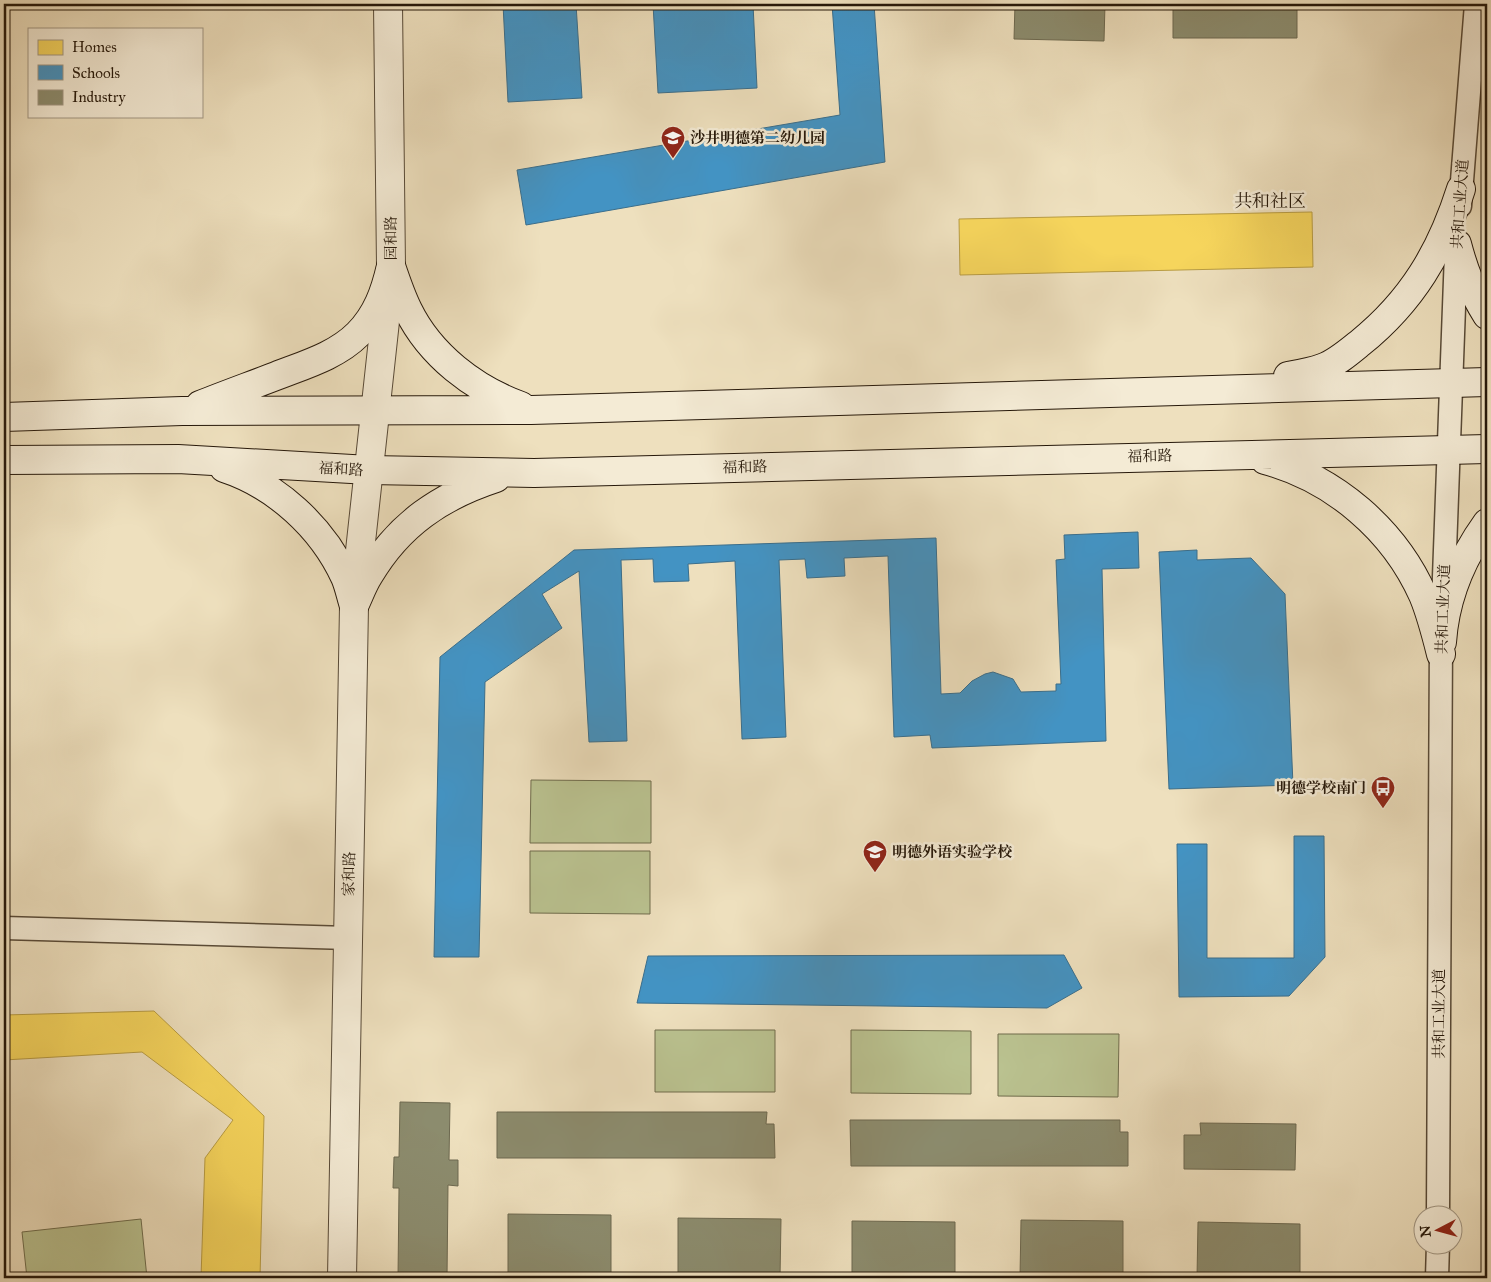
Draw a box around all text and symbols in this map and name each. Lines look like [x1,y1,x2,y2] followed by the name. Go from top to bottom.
[28,28,202,118] legend
[72,38,117,56] text: Homes
[72,64,120,82] text: Schools
[72,88,126,106] text: Industry
[660,125,686,159] school or university icon: 沙井明德第二幼儿园
[690,129,825,147] place label: 沙井明德第二幼儿园
[1448,158,1472,250] street label: 共和工业大道
[1234,190,1306,212] district label: 共和社区
[382,215,400,261] street label: 园和路
[1127,447,1173,465] street label: 福和路
[722,458,768,476] street label: 福和路
[318,459,364,479] street label: 福和路
[1432,564,1454,654] street label: 共和工业大道
[1370,775,1396,809] bus stop icon: 明德学校南门
[1276,779,1366,797] place label: 明德学校南门
[862,839,888,873] school or university icon: 明德外语实验学校
[892,843,1013,861] place label: 明德外语实验学校
[340,851,358,897] street label: 家和路
[1430,969,1448,1059] street label: 共和工业大道
[1414,1204,1464,1254] north arrow
[1416,1224,1435,1238] text: N

